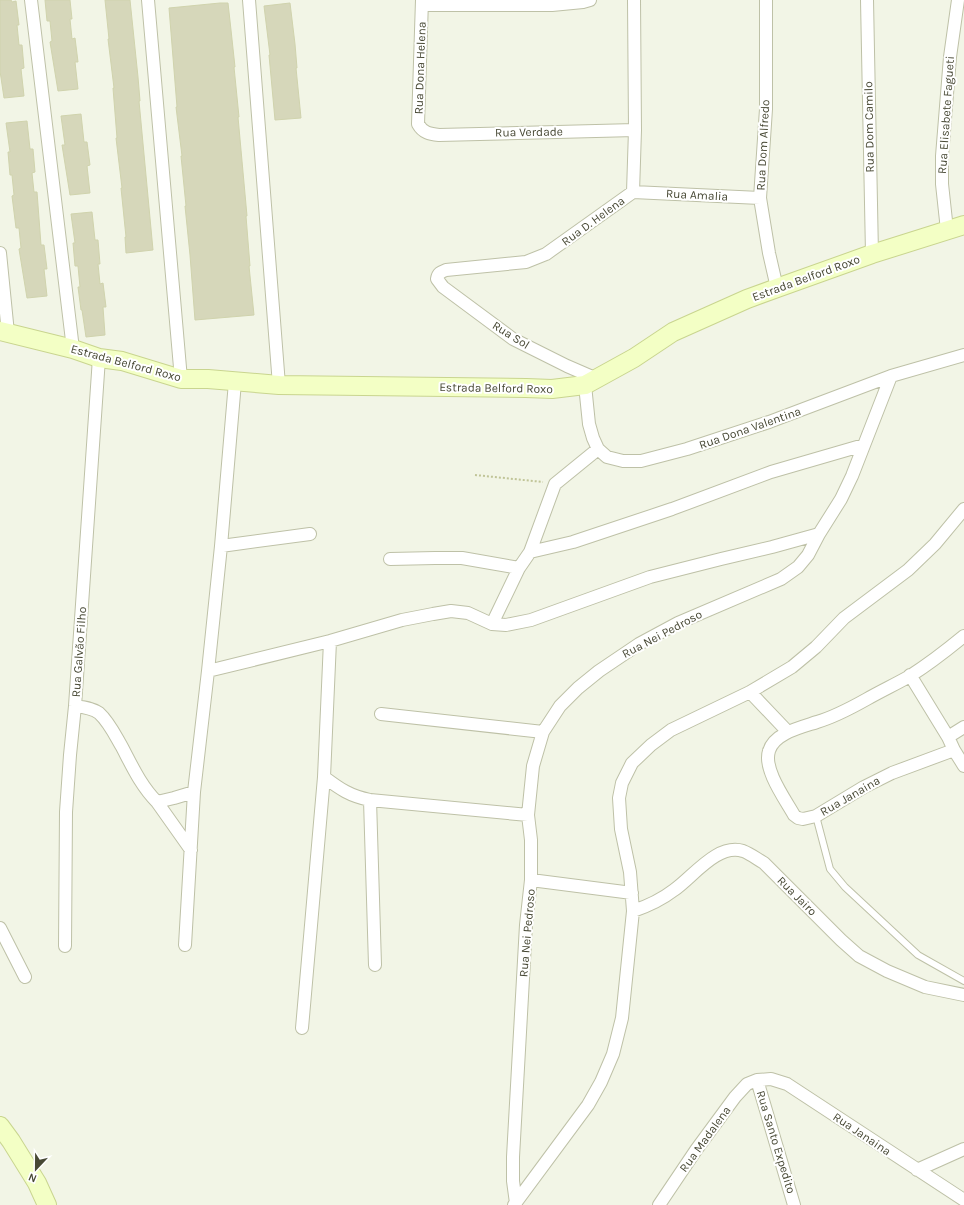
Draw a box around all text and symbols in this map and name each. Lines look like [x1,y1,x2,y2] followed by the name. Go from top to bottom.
[411,21,429,115] street label: Rua Dona Helena
[935,55,957,175] street label: Rua Elisabete Fagueti
[861,81,877,173] street label: Rua Dom Camilo
[754,99,772,191] street label: Rua Dom Alfredo
[495,124,563,140] street label: Rua Verdade
[666,186,728,204] street label: Rua Amalia
[559,193,627,249] street label: Rua D. Helena
[750,252,862,304] street label: Estrada Belford Roxo
[490,318,532,352] street label: Rua Sol
[69,342,183,384] street label: Estrada Belford Roxo
[439,380,553,396] street label: Estrada Belford Roxo
[697,404,803,452] street label: Rua Dona Valentina
[69,606,89,698] street label: Rua Galvão Filho
[620,607,704,661] street label: Rua Nei Pedroso
[818,773,882,819] street label: Rua Janaina
[774,873,820,919] street label: Rua Jairo
[516,888,538,978] street label: Rua Nei Pedroso
[754,1089,798,1195] street label: Rua Santo Expedito
[676,1103,734,1175] street label: Rua Madalena
[830,1110,894,1158] street label: Rua Janaina
[16,1149,56,1189] north arrow
[26,1170,39,1185] text: N

